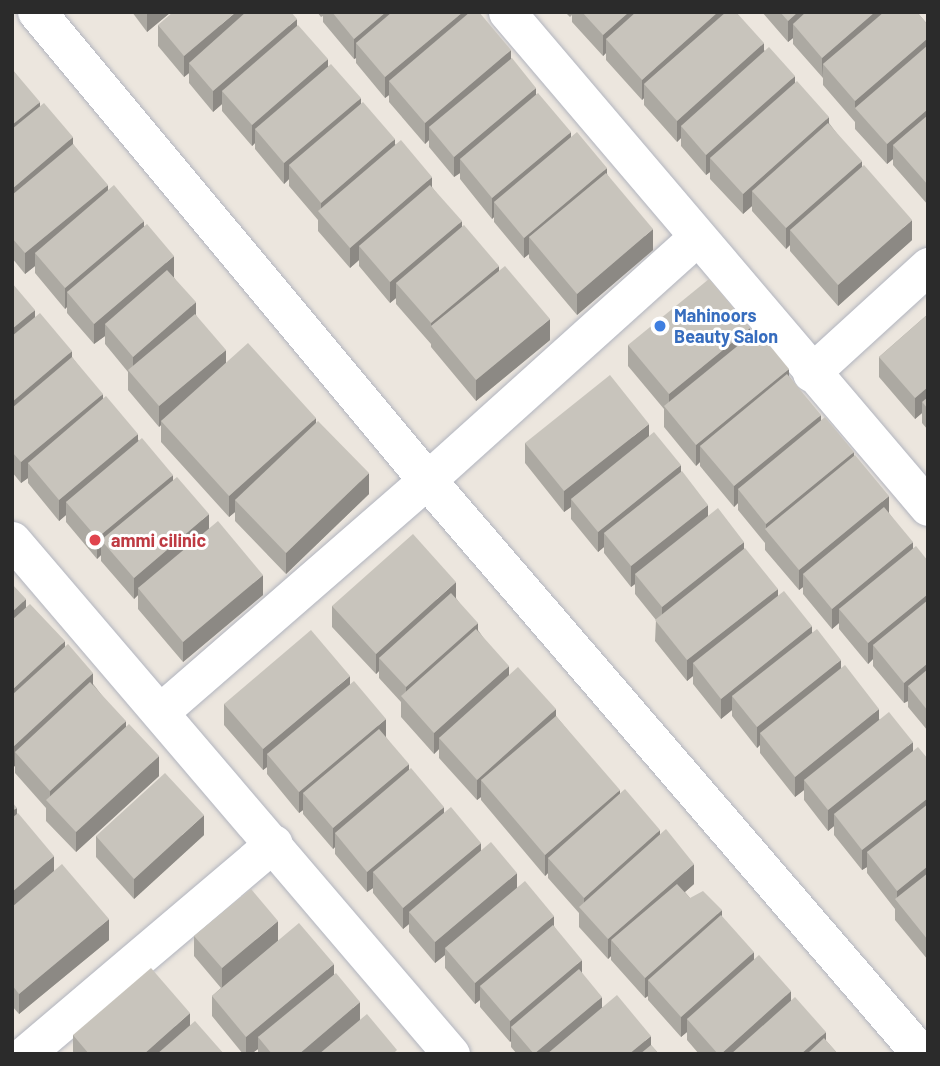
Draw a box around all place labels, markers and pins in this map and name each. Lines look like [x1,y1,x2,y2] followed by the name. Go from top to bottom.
[674,305,778,348] place label: Mahinoors Beauty Salon
[652,318,668,334] marker: Mahinoors Beauty Salon
[111,529,206,551] place label: ammi cilinic
[85,530,105,550] marker: ammi cilinic

